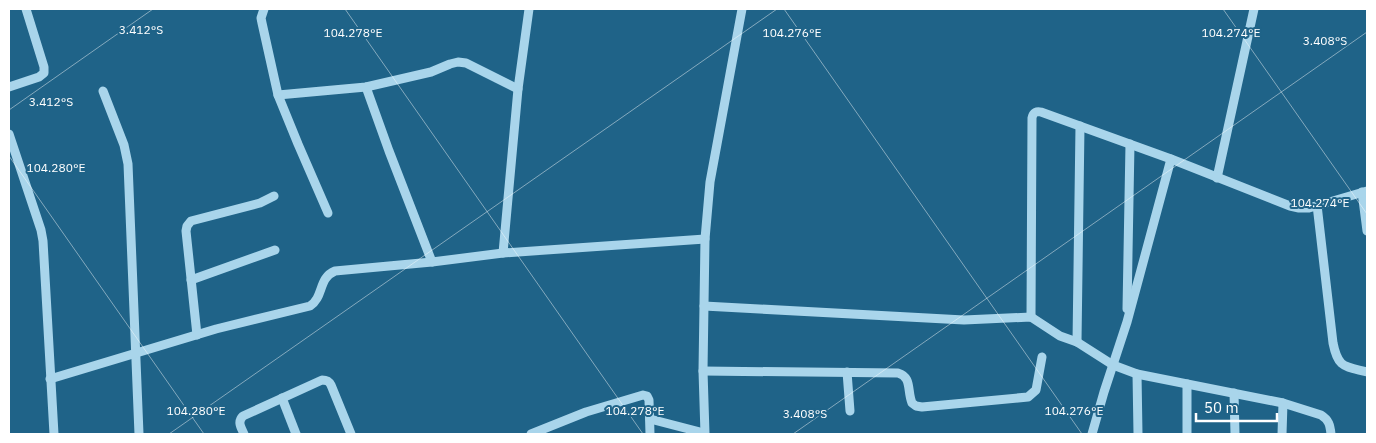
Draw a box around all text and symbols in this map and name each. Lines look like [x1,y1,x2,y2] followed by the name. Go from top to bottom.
[119,22,163,37] text: 3.412°S
[323,25,383,40] text: 104.278°E
[762,25,822,40] text: 104.276°E
[1201,25,1261,40] text: 104.274°E
[1303,33,1347,48] text: 3.408°S
[29,94,73,109] text: 3.412°S
[26,160,86,175] text: 104.280°E
[1290,195,1350,210] text: 104.274°E
[1196,390,1277,422] scale bar
[1204,398,1239,417] text: 50 m
[166,403,226,418] text: 104.280°E
[605,403,665,418] text: 104.278°E
[1044,403,1104,418] text: 104.276°E
[783,406,827,421] text: 3.408°S

